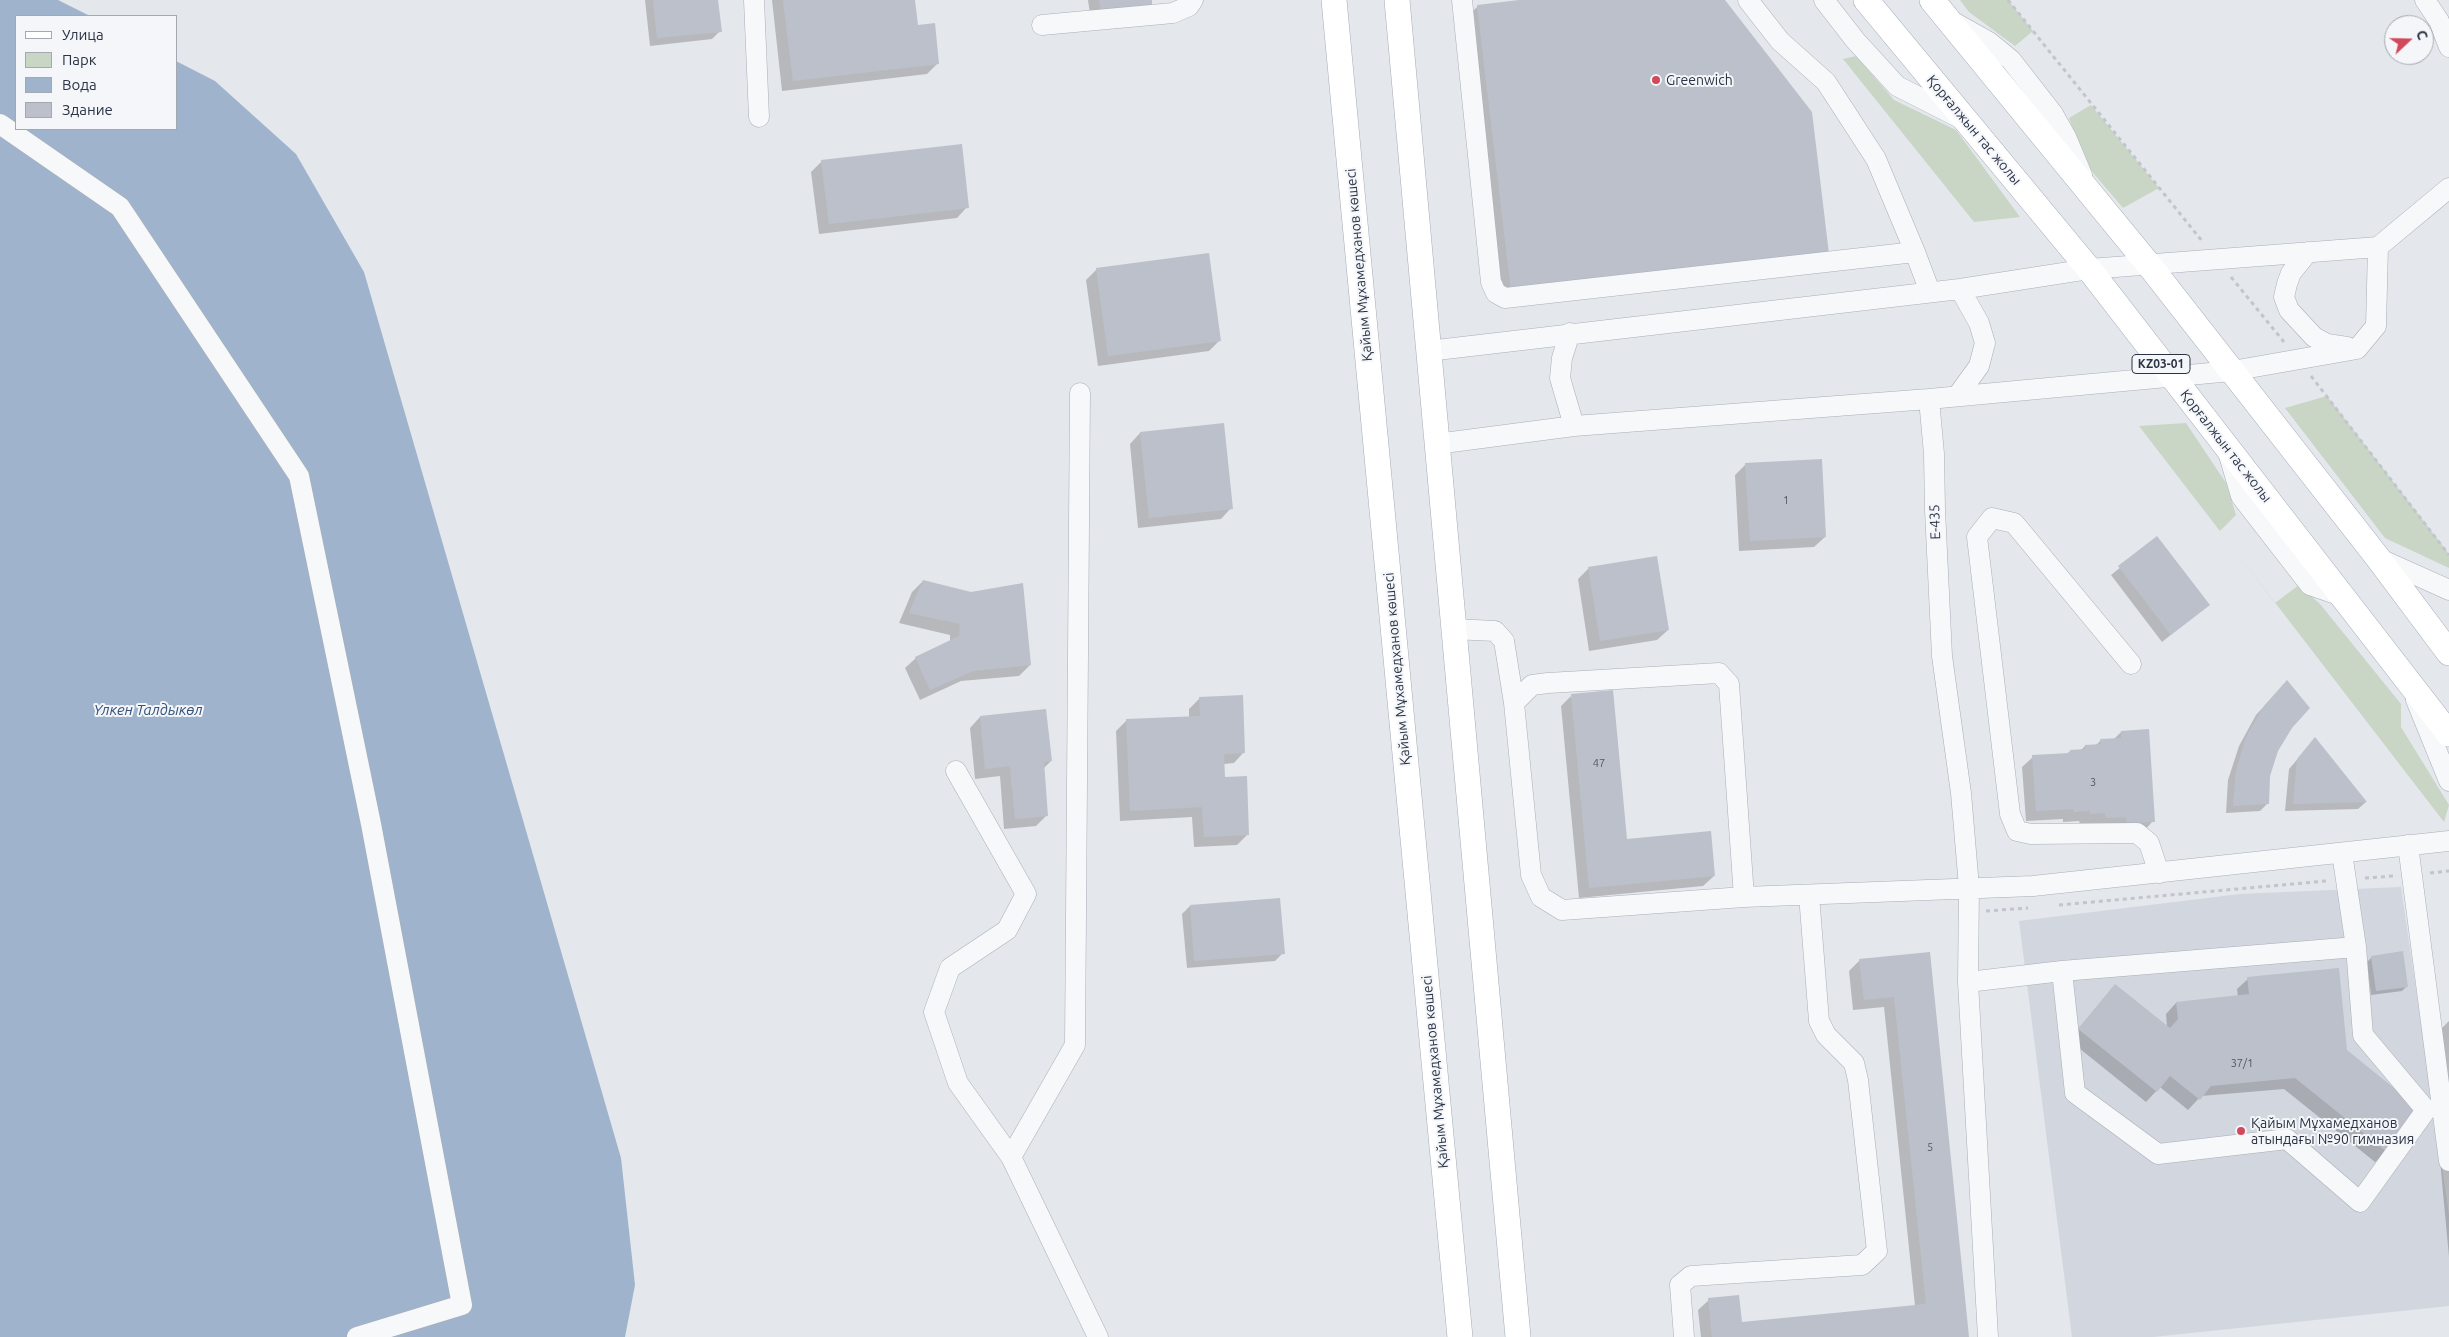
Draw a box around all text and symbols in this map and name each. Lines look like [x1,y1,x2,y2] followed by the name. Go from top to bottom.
[15,15,178,130] legend
[2384,15,2434,65] north arrow
[62,26,104,43] text: Улица
[2413,28,2431,42] text: С
[62,51,97,68] text: Парк
[1666,72,1733,88] place label: Greenwich
[1923,72,2025,188] street label: Қорғалжын тас жолы
[1650,74,1662,86] marker: Greenwich
[62,76,97,93] text: Вода
[62,101,113,118] text: Здание
[1342,168,1376,362] street label: Қайым Мұхамедханов көшесі
[2132,354,2190,374] road number: KZ03-01
[2177,386,2275,506] street label: Қорғалжын тас жолы
[1783,493,1789,507] house number: 1
[1926,504,1944,540] street label: Е-435
[1380,572,1414,766] street label: Қайым Мұхамедханов көшесі
[93,701,203,719] water label: Үлкен Талдыкөл
[1593,756,1605,770] house number: 47
[2090,775,2096,789] house number: 3
[1418,975,1452,1169] street label: Қайым Мұхамедханов көшесі
[2231,1056,2253,1070] house number: 37/1
[2251,1115,2414,1148] place label: Қайым Мұхамедханов атындағы №90 гимназия
[2235,1125,2247,1137] marker: Қайым Мұхамедханов атындағы №90 гимназия
[1927,1140,1933,1154] house number: 5

